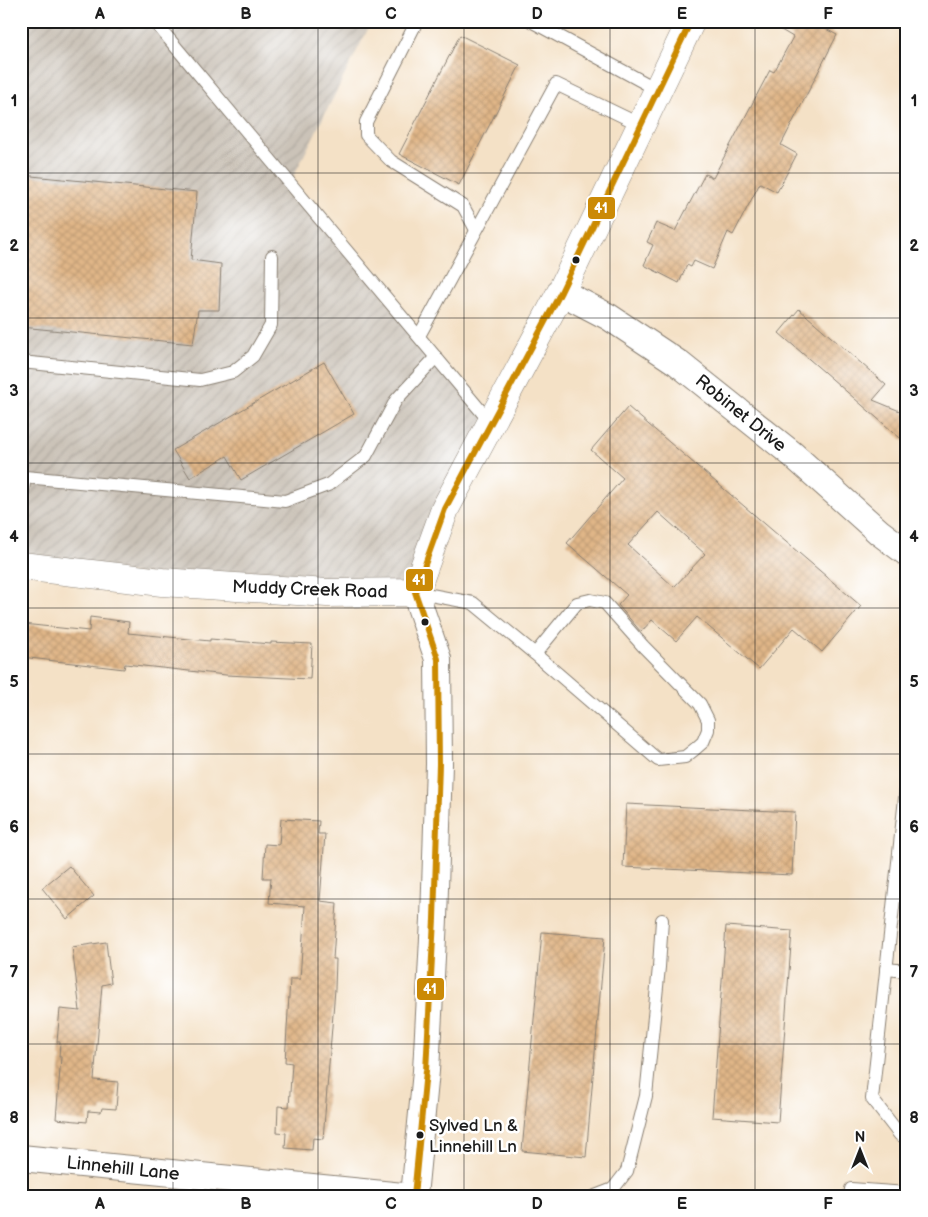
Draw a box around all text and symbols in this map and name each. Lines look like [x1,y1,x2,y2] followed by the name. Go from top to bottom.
[94,5,105,24] text: A
[240,5,252,24] text: B
[385,5,397,24] text: C
[531,5,543,24] text: D
[677,5,687,24] text: E
[823,5,833,24] text: F
[11,92,17,111] text: 1
[911,92,917,111] text: 1
[587,196,616,220] line badge: 41
[594,200,608,217] text: 41
[9,237,19,256] text: 2
[909,237,919,256] text: 2
[571,255,581,265] unlabelled marker
[691,370,791,457] street label: Robinet Drive
[9,382,19,401] text: 3
[909,382,919,401] text: 3
[9,528,19,547] text: 4
[909,528,919,547] text: 4
[405,568,434,592] line badge: 41
[412,572,426,589] text: 41
[232,576,388,603] street label: Muddy Creek Road
[420,617,430,627] unlabelled marker
[9,673,19,692] text: 5
[909,673,919,692] text: 5
[9,818,19,837] text: 6
[909,818,919,837] text: 6
[10,963,19,982] text: 7
[910,963,919,982] text: 7
[416,977,445,1001] line badge: 41
[423,981,437,998] text: 41
[9,1109,19,1128] text: 8
[909,1109,919,1128] text: 8
[429,1116,518,1157] place label: Sylved Ln & Linnehill Ln
[836,1124,886,1174] north arrow
[855,1129,865,1146] text: N
[415,1130,425,1140] marker: Sylved Ln & Linnehill Ln
[65,1152,181,1185] street label: Linnehill Lane
[94,1195,105,1214] text: A
[240,1195,252,1214] text: B
[385,1195,397,1214] text: C
[531,1195,543,1214] text: D
[677,1195,687,1214] text: E
[823,1195,833,1214] text: F

